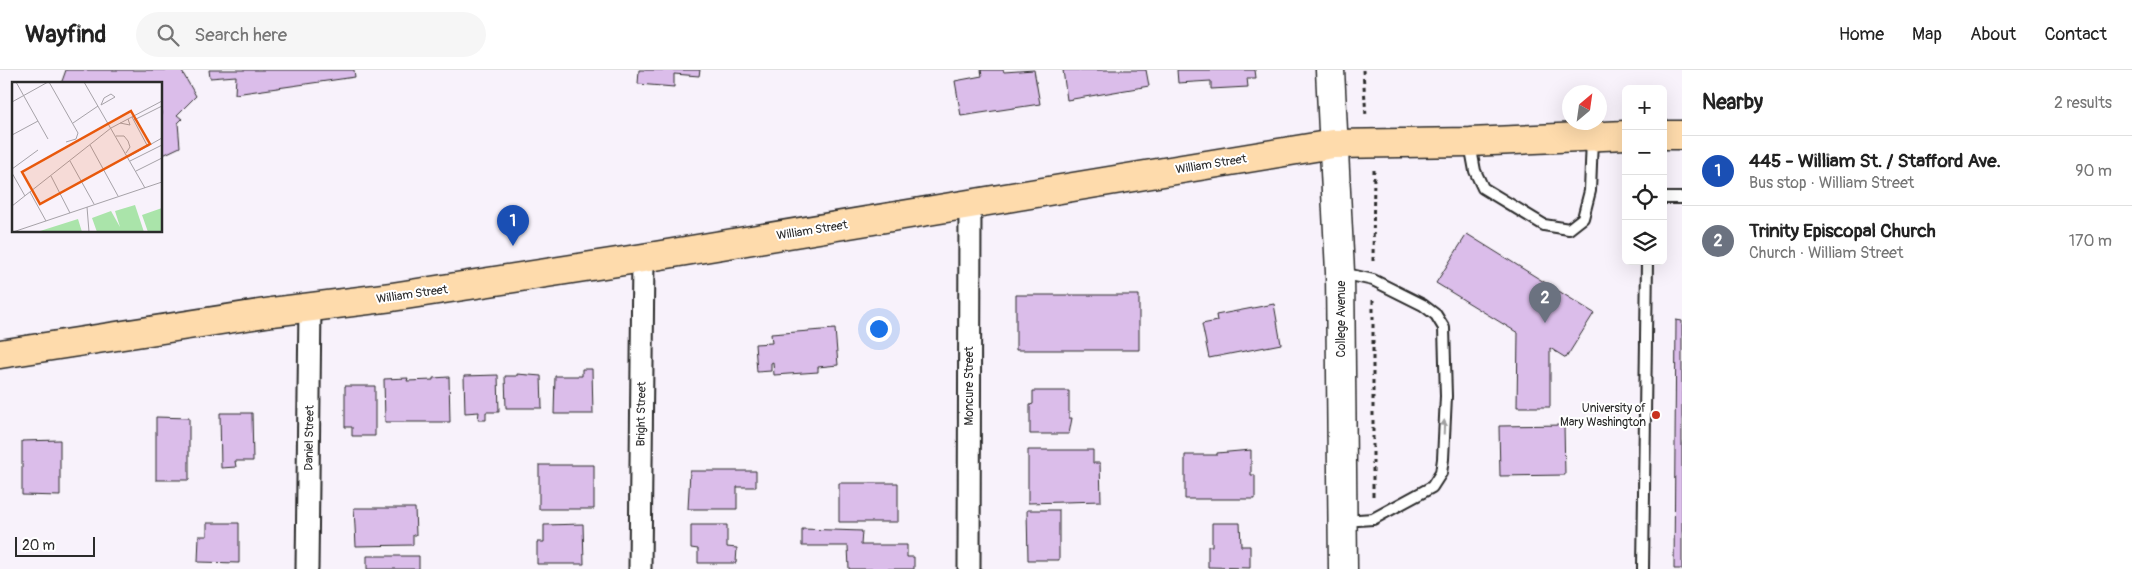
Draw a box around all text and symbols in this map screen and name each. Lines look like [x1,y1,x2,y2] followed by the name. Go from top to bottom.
[136,12,486,57] search box
[25,20,106,49] text: Wayfind
[154,21,182,49] icon: search
[194,23,287,47] text: Search here
[1839,23,1884,46] text: Home
[1912,23,1942,46] text: Map
[1970,23,2016,46] text: About
[2044,23,2107,46] text: Contact
[12,82,162,232] inset map
[1562,85,1607,130] north arrow
[1622,85,1667,265] map controls
[1622,85,1667,130] button: +
[1702,89,1763,116] text: Nearby
[2054,93,2112,113] text: 2 results
[1622,130,1667,175] button: −
[1749,149,2001,173] text: 445 - William St. / Stafford Ave.
[1175,151,1248,178] street label: William Street
[1715,161,1721,181] text: 1
[2075,161,2112,181] text: 90 m
[1749,173,1914,193] text: Bus stop · William Street
[1622,175,1667,220] button: locate
[497,205,529,246] pin: 1
[776,217,849,244] street label: William Street
[1749,219,1936,243] text: Trinity Episcopal Church
[1622,220,1667,265] button: layers
[1714,231,1722,251] text: 2
[2069,231,2112,251] text: 170 m
[1749,243,1903,263] text: Church · William Street
[1334,280,1349,357] street label: College Avenue
[376,282,449,307] street label: William Street
[1529,282,1561,323] pin: 2
[866,316,892,342] your location
[962,346,977,426] street label: Moncure Street
[633,381,650,447] street label: Bright Street
[1560,401,1646,430] place label: University of Mary Washington
[301,405,318,471] street label: Daniel Street
[1650,409,1662,421] marker: University of Mary Washington
[1440,419,1448,435] one-way arrow
[15,534,95,557] scale bar
[22,537,55,554] text: 20 m

